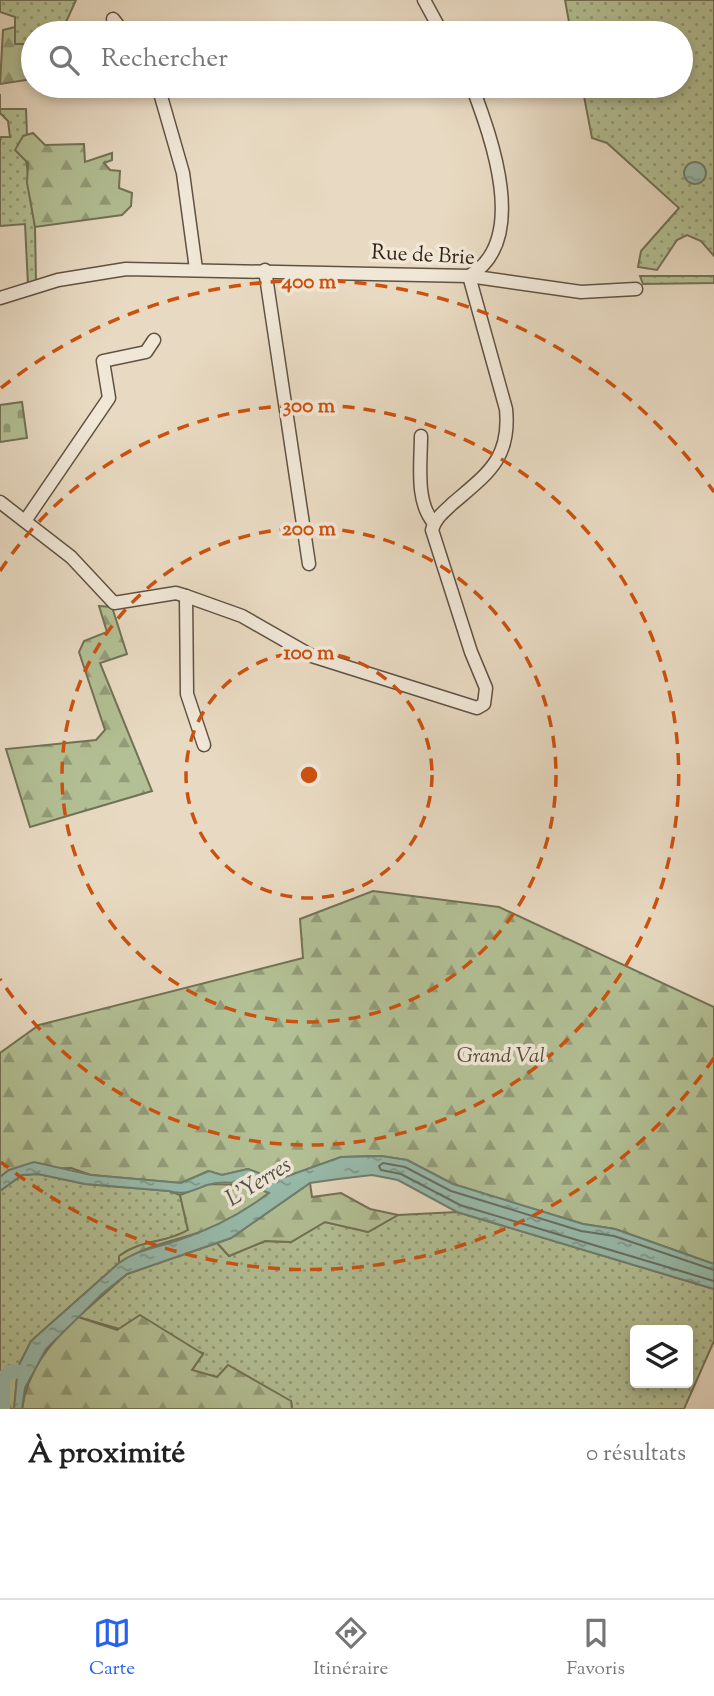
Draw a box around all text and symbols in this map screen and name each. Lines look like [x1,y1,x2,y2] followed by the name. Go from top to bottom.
[21,21,693,98] search box
[45,41,83,79] icon: search
[101,41,228,78] text: Rechercher
[371,238,475,274] street label: Rue de Brie
[281,268,337,298] text: 400 m
[283,392,336,422] text: 300 m
[282,515,337,545] text: 200 m
[284,639,335,669] text: 100 m
[297,763,321,787] centre of rings
[457,1042,545,1072] park label: Grand Val
[220,1150,298,1216] water label: L'Yerres
[630,1325,693,1388] map controls
[630,1325,693,1388] button: layers
[28,1433,185,1476] text: À proximité
[586,1438,686,1471] text: 0 résultats
[89,1614,135,1683] tab: Carte
[313,1614,388,1683] tab: Itinéraire
[566,1614,625,1683] tab: Favoris

